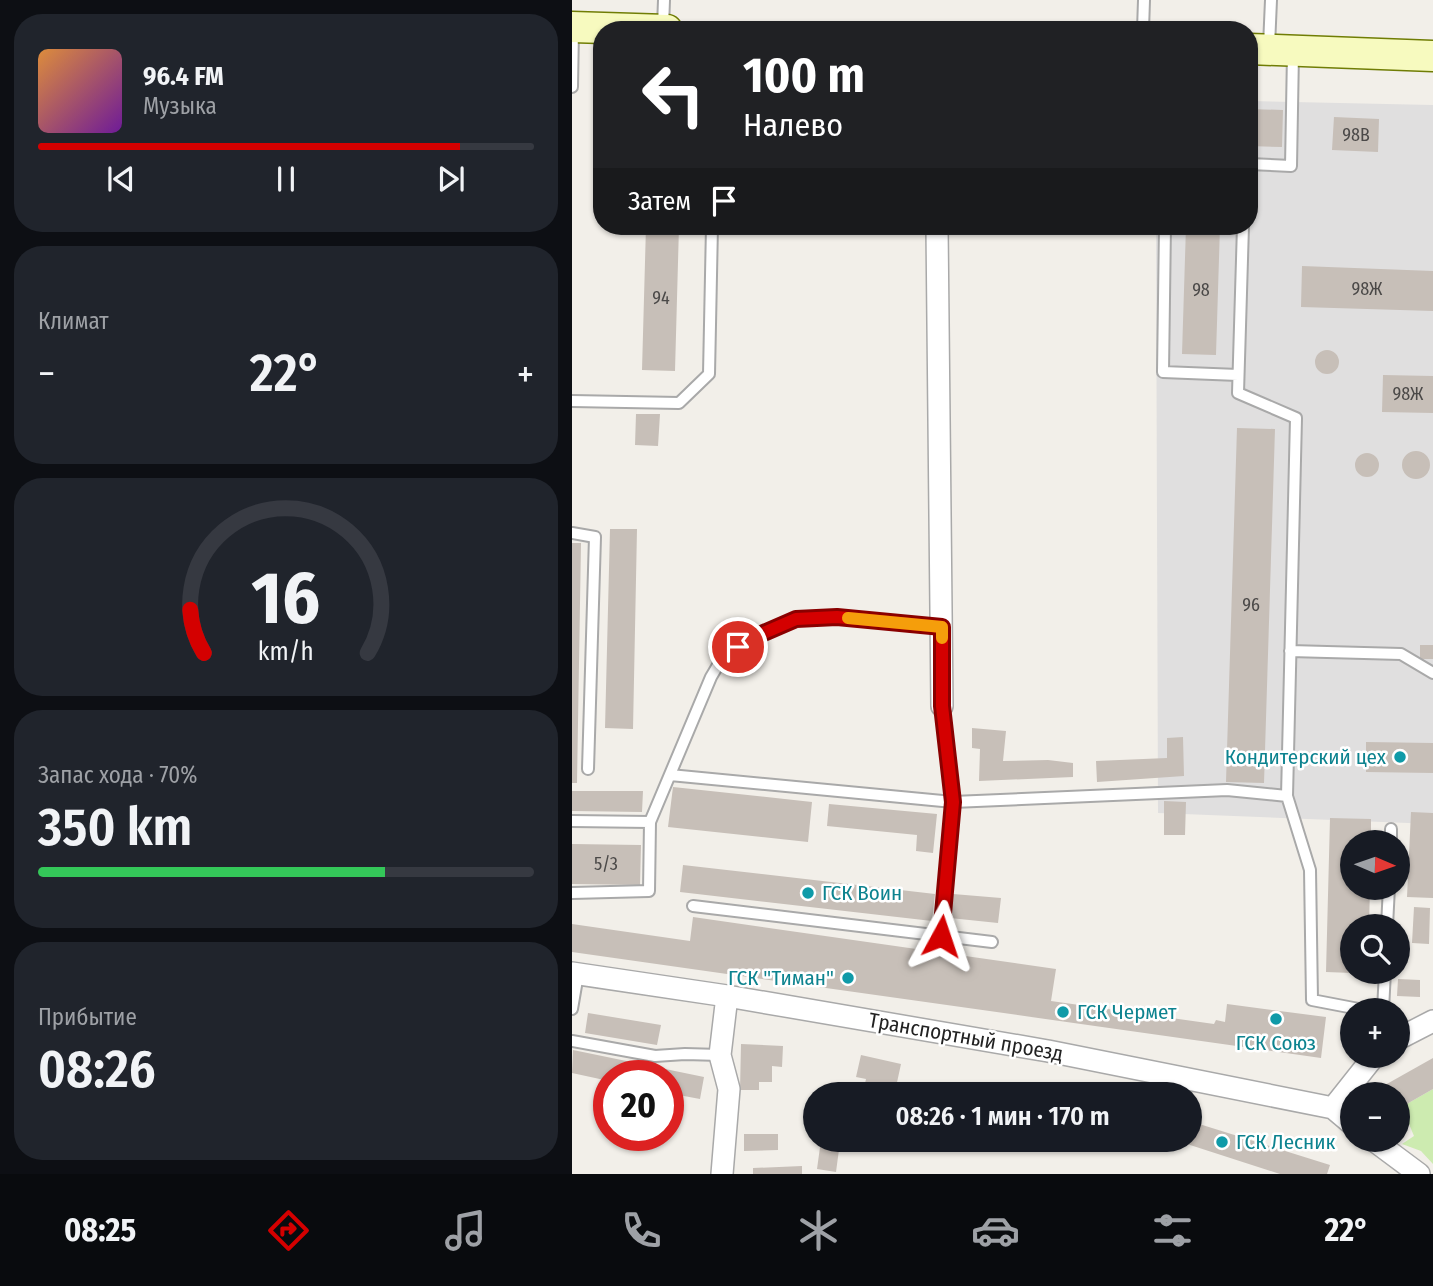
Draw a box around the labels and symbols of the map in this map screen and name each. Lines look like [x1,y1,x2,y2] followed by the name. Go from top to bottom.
[1342,124,1370,146] house number: 98В
[1352,278,1383,300] house number: 98Ж
[1192,279,1210,301] house number: 98
[652,287,670,309] house number: 94
[1393,383,1424,405] house number: 98Ж
[1242,594,1260,616] house number: 96
[708,617,768,677] pin
[1225,744,1387,770] place label: Кондитерский цех
[1392,749,1408,765] marker: Кондитерский цех
[1340,830,1410,900] north arrow
[594,853,618,875] house number: 5/3
[822,880,902,906] place label: ГСК Воин
[800,885,816,901] marker: ГСК Воин
[904,899,978,973] position arrow
[728,965,834,991] place label: ГСК "Тиман"
[840,970,856,986] marker: ГСК "Тиман"
[1077,999,1177,1025] place label: ГСК Чермет
[1055,1004,1071,1020] marker: ГСК Чермет
[867,1007,1065,1067] street label: Транспортный проезд
[1268,1011,1284,1027] marker: ГСК Союз
[1236,1030,1316,1056] place label: ГСК Союз
[593,1060,684,1151] speed limit sign: 20
[1236,1129,1335,1155] place label: ГСК Лесник
[1214,1134,1230,1150] marker: ГСК Лесник

